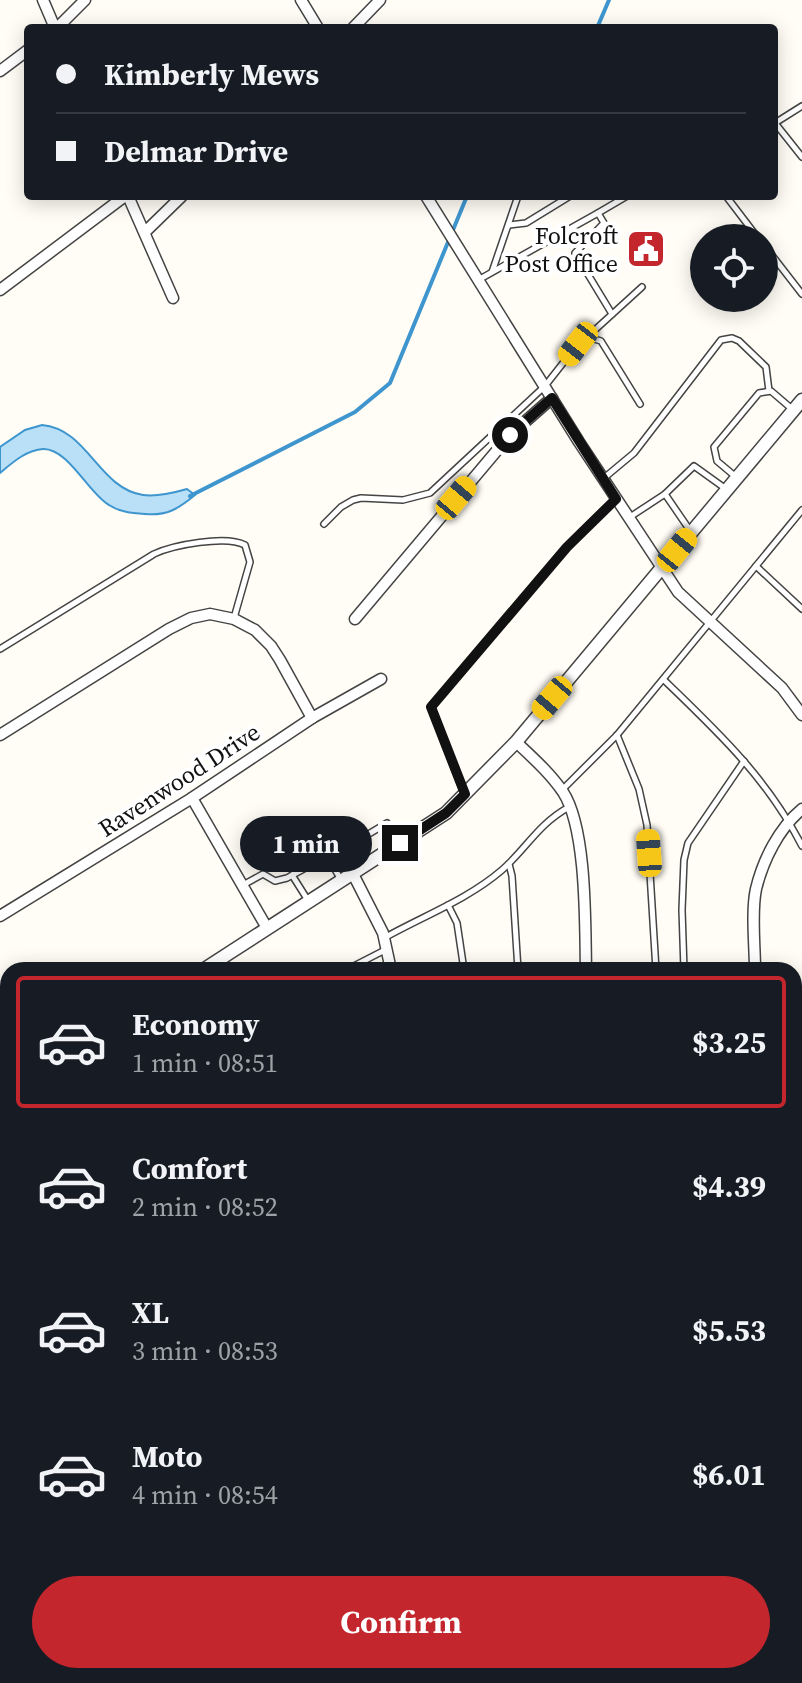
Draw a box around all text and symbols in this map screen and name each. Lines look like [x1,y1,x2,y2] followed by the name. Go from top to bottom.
[104,54,319,95] text: Kimberly Mews
[104,131,288,172] text: Delmar Drive
[505,219,619,280] place label: Folcroft Post Office
[690,224,778,312] map controls
[690,224,778,312] button: locate
[625,228,667,270] public building icon: Folcroft Post Office
[554,318,602,370] car
[492,417,528,453] route start
[431,472,481,524] car
[653,524,701,576] car
[527,672,577,724] car
[92,715,266,845] street label: Ravenwood Drive
[240,815,372,871] callout: 1 min
[382,825,418,861] route end
[272,826,340,862] text: 1 min
[635,828,663,878] car
[132,1004,260,1045] text: Economy
[36,1006,108,1078] icon: car
[692,1022,766,1063] text: $3.25
[132,1045,278,1081] text: 1 min · 08:51
[132,1148,247,1189] text: Comfort
[36,1150,108,1222] icon: car
[692,1166,766,1207] text: $4.39
[132,1189,278,1225] text: 2 min · 08:52
[132,1292,169,1333] text: XL
[36,1294,108,1366] icon: car
[692,1310,766,1351] text: $5.53
[132,1333,278,1369] text: 3 min · 08:53
[132,1436,203,1477] text: Moto
[36,1438,108,1510] icon: car
[692,1454,766,1495] text: $6.01
[132,1477,278,1513] text: 4 min · 08:54
[32,1576,770,1668] button: Confirm

